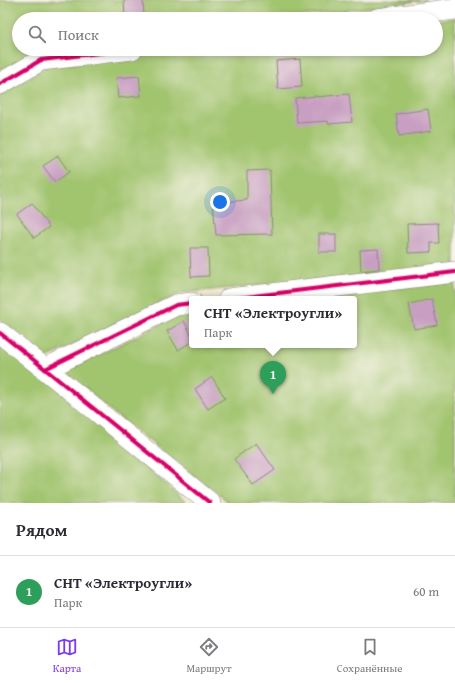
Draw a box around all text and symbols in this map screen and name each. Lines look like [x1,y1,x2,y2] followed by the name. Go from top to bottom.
[12,12,443,56] search box
[26,23,48,45] icon: search
[58,24,99,45] text: Поиск
[210,192,230,212] your location
[189,296,357,348] popup
[204,302,342,323] text: СНТ «Электроугли»
[204,323,232,342] text: Парк
[260,361,286,394] pin: 1
[16,517,67,542] text: Рядом
[54,572,192,593] text: СНТ «Электроугли»
[26,582,32,601] text: 1
[413,582,439,601] text: 60 m
[54,593,82,612] text: Парк
[53,636,81,676] tab: Карта
[186,636,231,676] tab: Маршрут
[337,636,402,676] tab: Сохранённые

